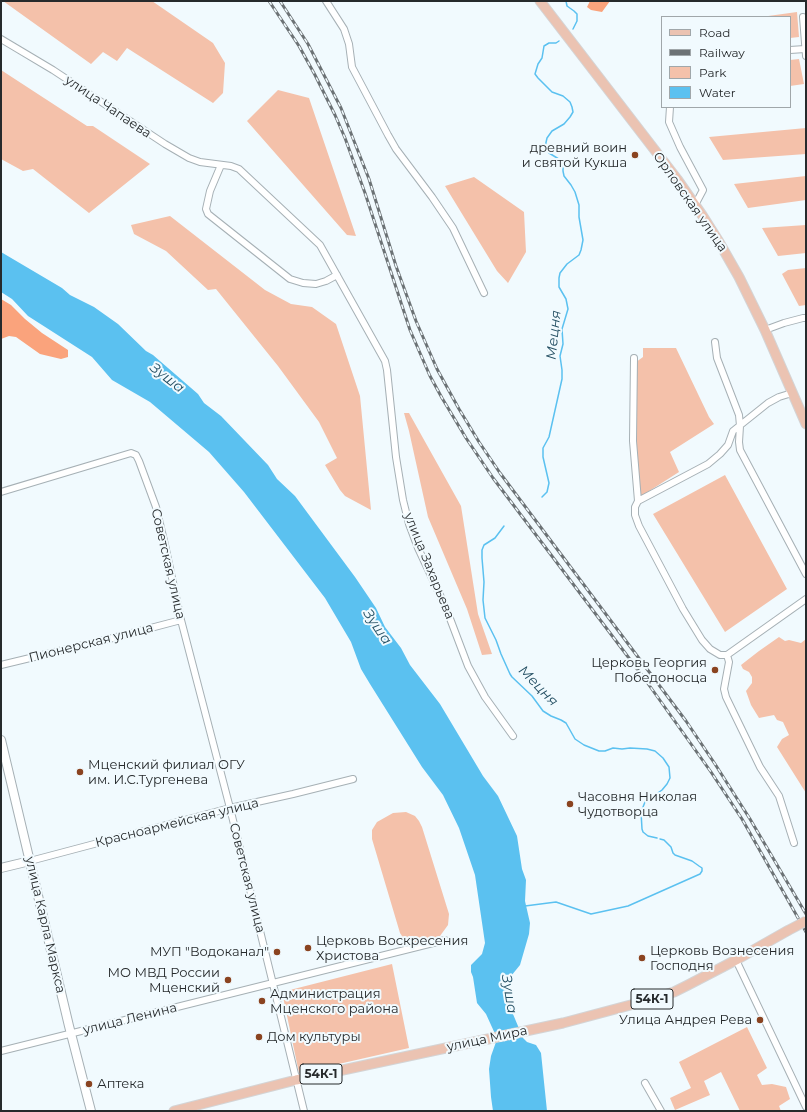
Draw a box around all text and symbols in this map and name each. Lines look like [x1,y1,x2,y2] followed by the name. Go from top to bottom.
[661,16,791,108] legend
[699,25,730,40] text: Road
[699,45,745,60] text: Railway
[699,65,726,80] text: Park
[62,72,154,142] street label: улица Чапаева
[699,85,735,100] text: Water
[522,140,627,171] place label: древний воин и святой Кукша
[650,149,730,255] street label: Орловская улица
[630,150,640,160] marker: древний воин и святой Кукша
[543,309,565,361] water label: Мецня
[146,359,188,397] water label: Зуша
[148,507,188,621] street label: Советская улица
[400,510,458,622] street label: улица Захарьева
[359,606,395,648] water label: Зуша
[27,620,155,666] street label: Пионерская улица
[591,655,707,686] place label: Церковь Георгия Победоносца
[515,662,561,710] water label: Мецня
[710,665,720,675] marker: Церковь Георгия Победоносца
[88,757,245,788] place label: Мценский филиал ОГУ им. И.С.Тургенева
[75,767,85,777] marker: Мценский филиал ОГУ им. И.С.Тургенева
[578,789,697,820] place label: Часовня Николая Чудотворца
[94,795,260,851] street label: Красноармейская улица
[565,799,575,809] marker: Часовня Николая Чудотворца
[226,821,268,935] street label: Советская улица
[22,855,68,995] street label: улица Карла Маркса
[316,933,468,964] place label: Церковь Воскресения Христова
[303,943,313,953] marker: Церковь Воскресения Христова
[650,943,794,974] place label: Церковь Вознесения Господня
[150,944,269,960] place label: МУП "Водоканал"
[272,947,282,957] marker: МУП "Водоканал"
[637,953,647,963] marker: Церковь Вознесения Господня
[107,965,220,996] place label: МО МВД России Мценский
[498,973,520,1015] water label: Зуша
[223,975,233,985] marker: МО МВД России Мценский
[270,986,399,1017] place label: Администрация Мценского района
[631,989,673,1009] road number: 54К-1
[257,996,267,1006] marker: Администрация Мценского района
[81,1000,179,1038] street label: улица Ленина
[619,1012,752,1028] place label: Улица Андрея Рева
[755,1015,765,1025] marker: Улица Андрея Рева
[445,1023,529,1055] street label: улица Мира
[267,1029,361,1045] place label: Дом культуры
[254,1032,264,1042] marker: Дом культуры
[300,1064,342,1084] road number: 54К-1
[97,1076,144,1092] place label: Аптека
[84,1079,94,1089] marker: Аптека

